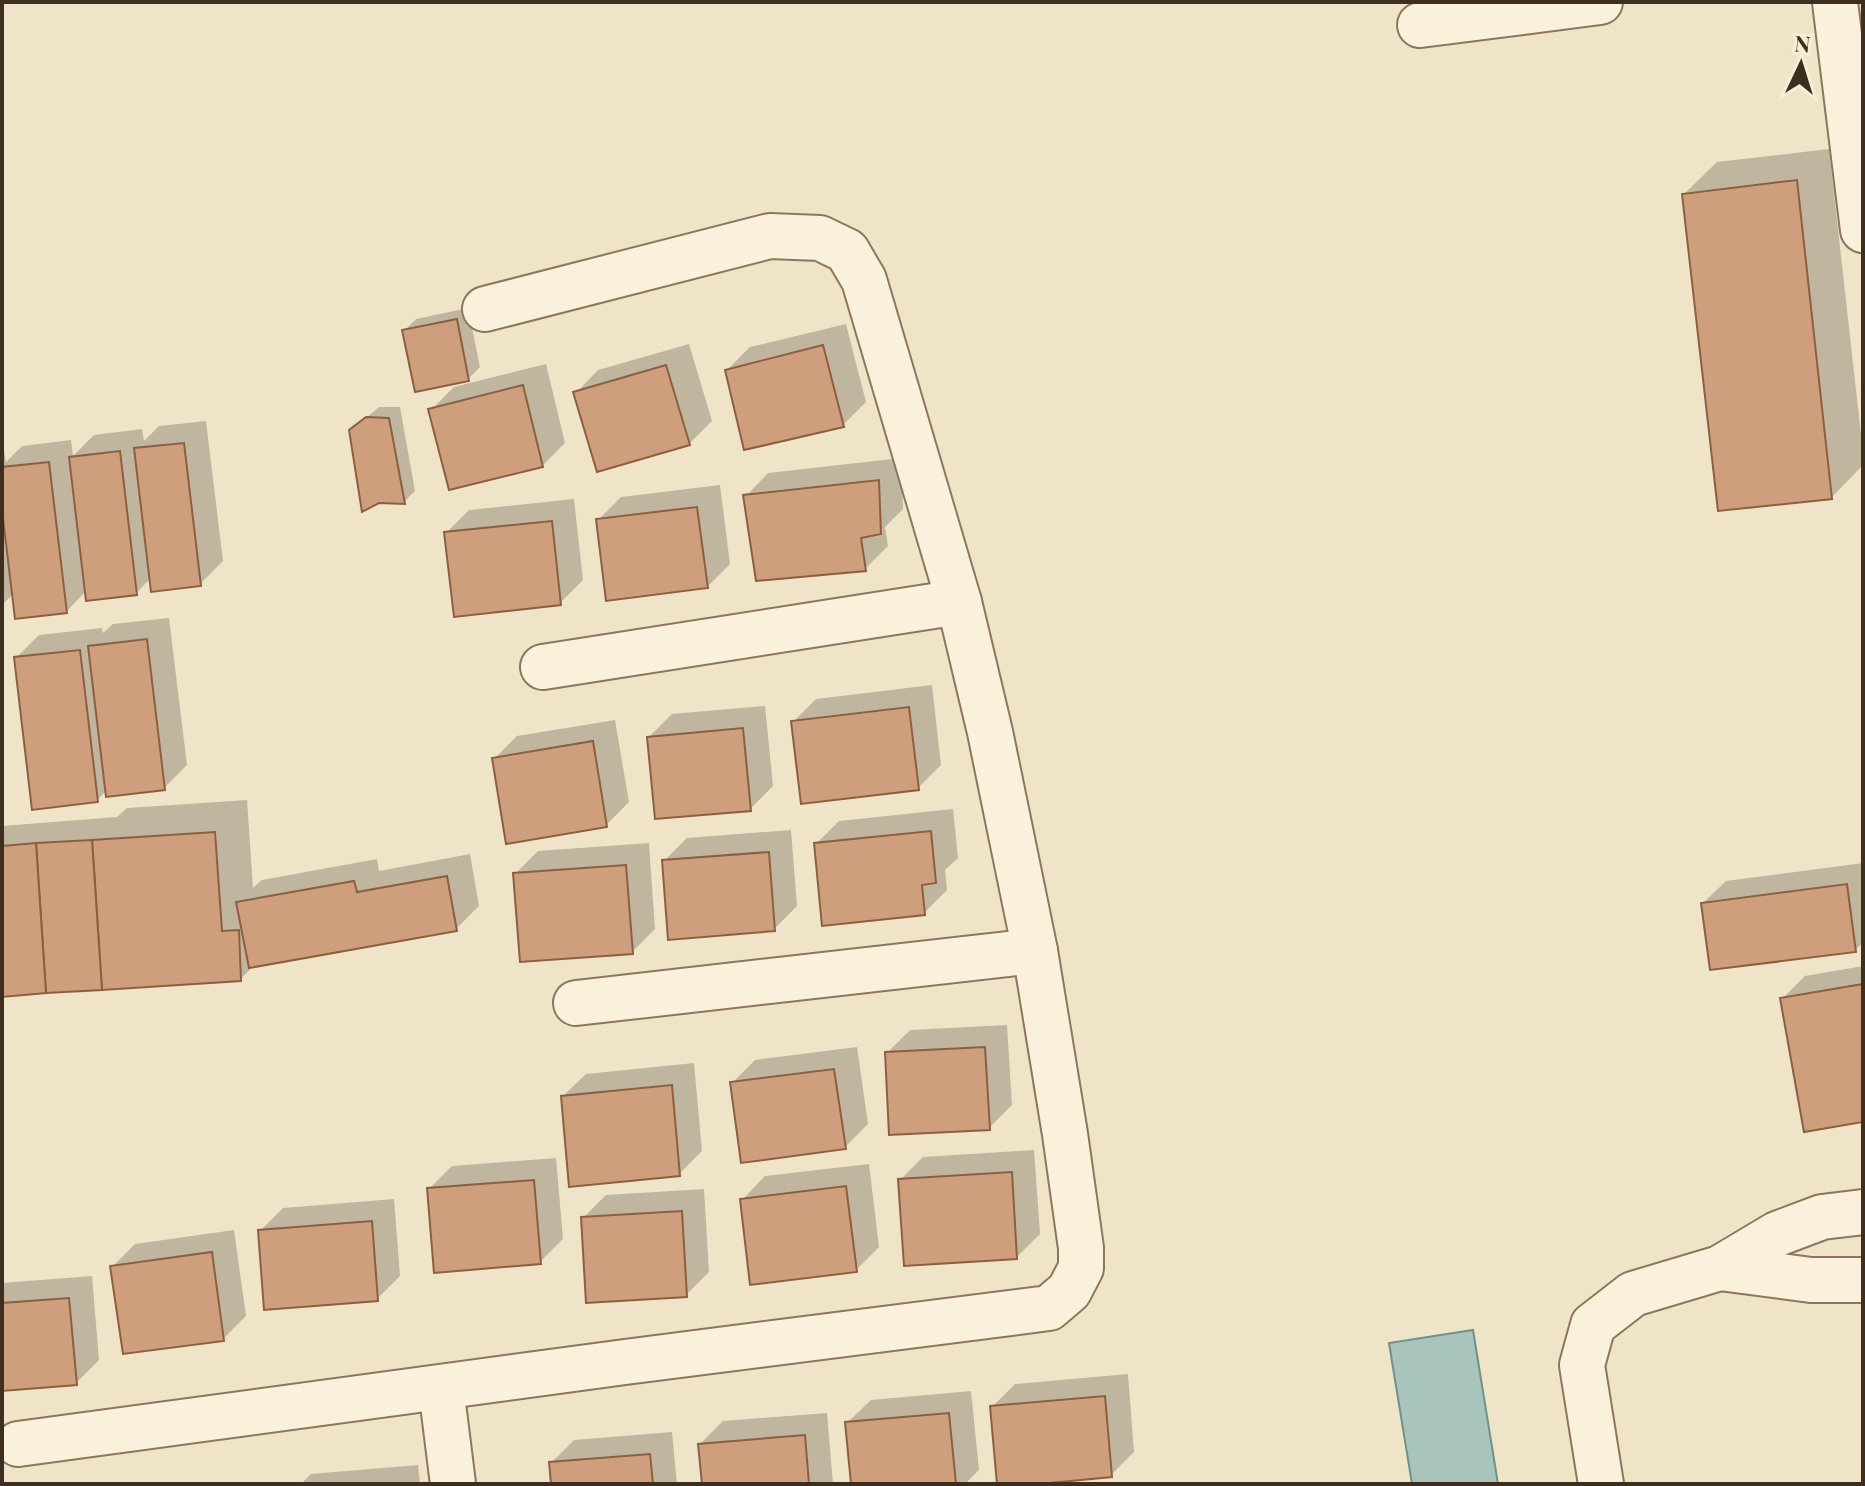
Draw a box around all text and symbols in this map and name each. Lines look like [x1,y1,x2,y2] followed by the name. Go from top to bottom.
[1761,24,1841,104] north arrow
[1793,28,1812,59] text: N

